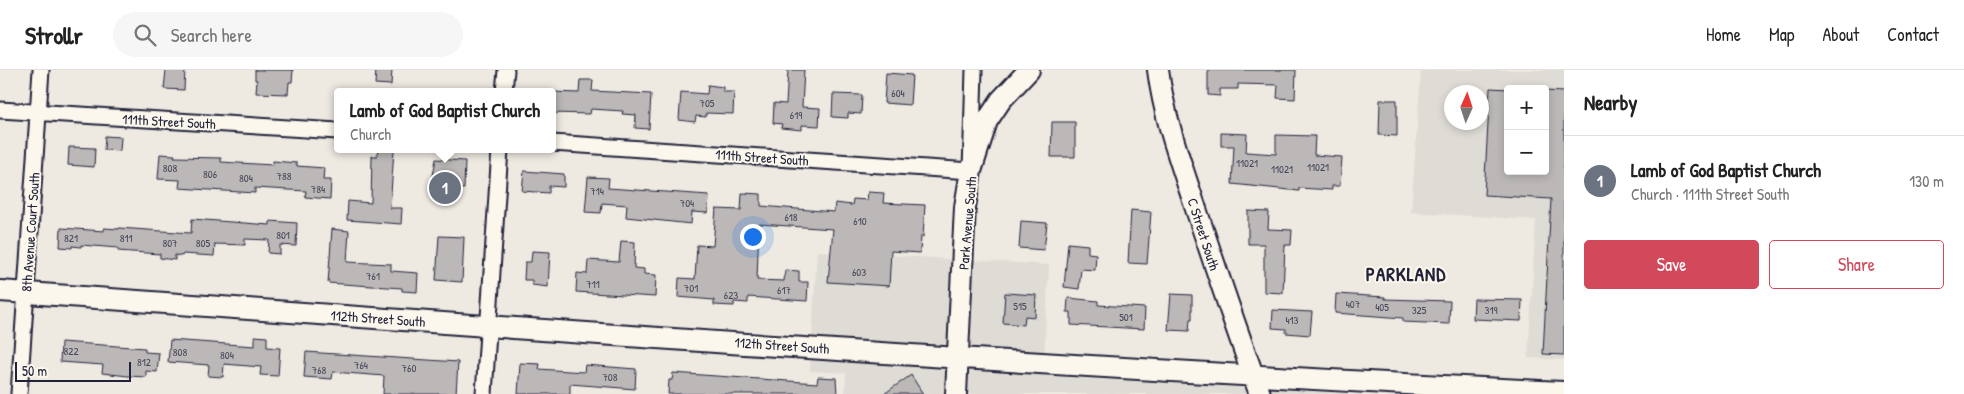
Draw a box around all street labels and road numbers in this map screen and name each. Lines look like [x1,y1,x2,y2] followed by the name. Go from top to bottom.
[122,109,216,133] street label: 111th Street South
[715,144,809,170] street label: 111th Street South
[16,172,44,292] street label: 8th Avenue Court South
[953,175,981,271] street label: Park Avenue South
[1183,195,1225,273] street label: C Street South
[330,305,426,331] street label: 112th Street South
[734,332,830,358] street label: 112th Street South

